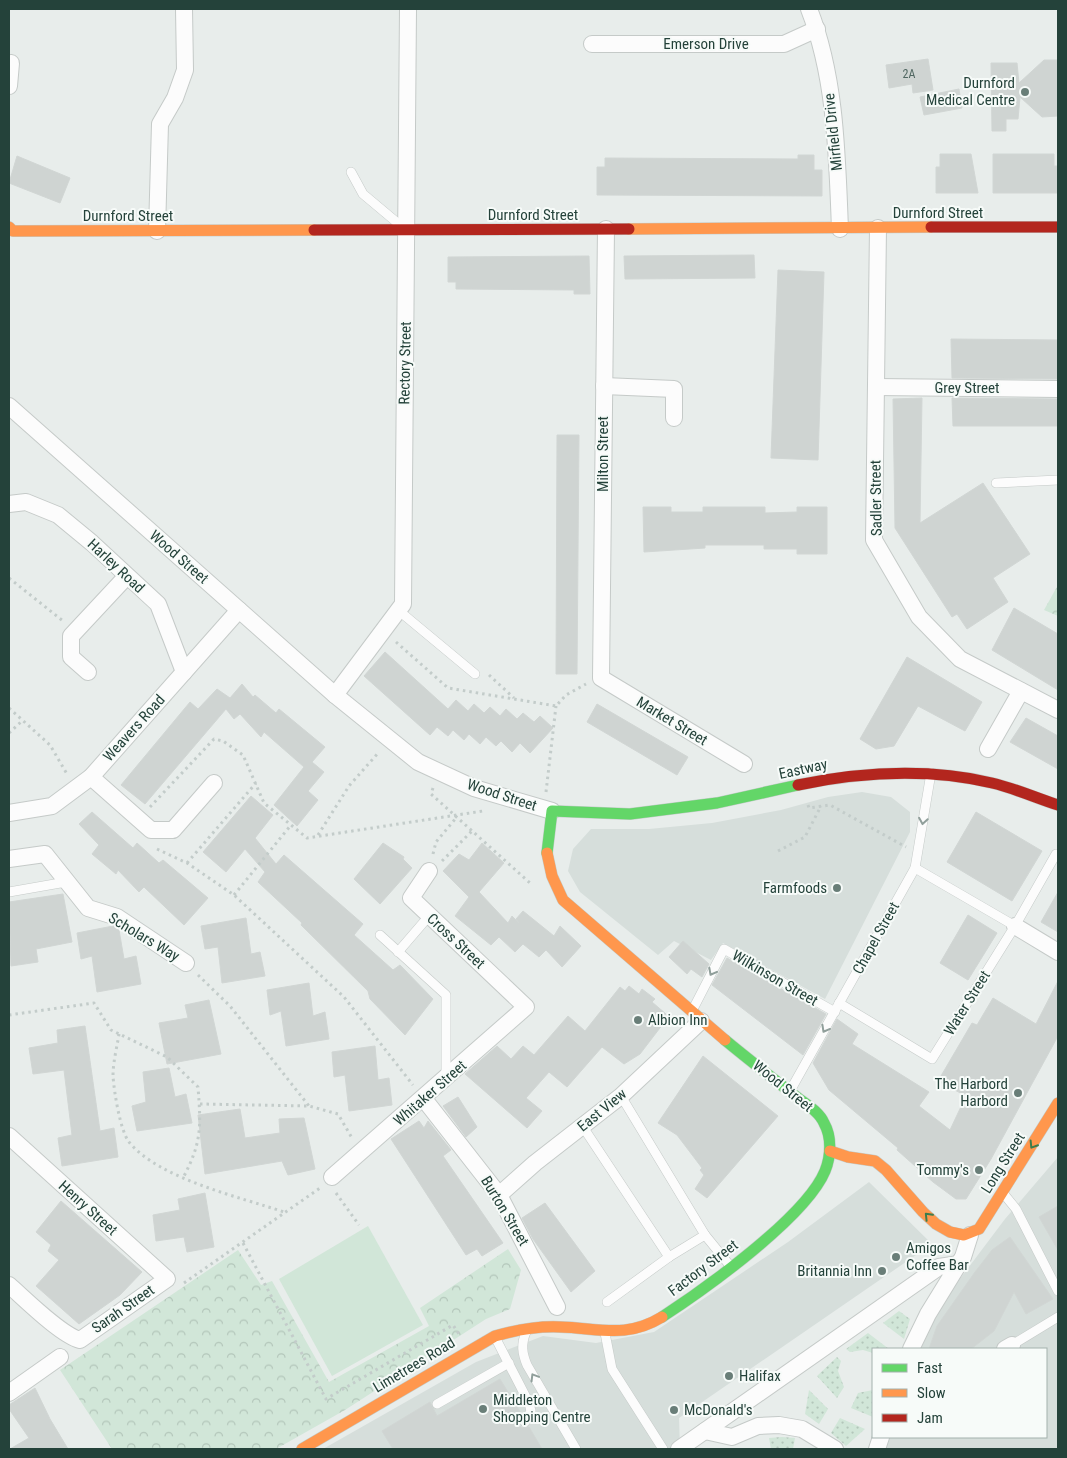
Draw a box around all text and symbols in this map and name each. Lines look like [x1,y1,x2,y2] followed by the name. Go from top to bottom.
[663,35,749,53] street label: Emerson Drive
[903,67,916,81] house number: 2A
[926,74,1015,109] place label: Durnford Medical Centre
[1019,86,1031,98] marker: Durnford Medical Centre
[820,92,846,172] street label: Mirfield Drive
[893,204,983,222] street label: Durnford Street
[488,206,578,224] street label: Durnford Street
[83,207,173,225] street label: Durnford Street
[395,321,415,405] street label: Rectory Street
[934,379,1000,397] street label: Grey Street
[594,416,612,492] street label: Milton Street
[866,460,886,536] street label: Sadler Street
[146,526,212,588] street label: Wood Street
[84,535,148,597] street label: Harley Road
[99,691,169,765] street label: Weavers Road
[633,693,711,749] street label: Market Street
[777,755,829,783] street label: Eastway
[465,775,539,815] street label: Wood Street
[918,817,929,825] one-way arrow
[763,879,827,897] place label: Farmfoods
[831,882,843,894] marker: Farmfoods
[849,899,903,977] street label: Chapel Street
[105,909,183,965] street label: Scholars Way
[423,910,489,972] street label: Cross Street
[729,946,821,1010] street label: Wilkinson Street
[708,967,718,976] one-way arrow
[940,967,994,1039] street label: Water Street
[648,1011,707,1029] place label: Albion Inn
[632,1014,644,1026] marker: Albion Inn
[821,1024,831,1033] one-way arrow
[749,1056,817,1116] street label: Wood Street
[390,1057,470,1129] street label: Whitaker Street
[935,1075,1008,1110] place label: The Harbord Harbord
[574,1085,630,1135] street label: East View
[1012,1087,1024,1099] marker: The Harbord Harbord
[977,1129,1029,1197] street label: Long Street
[1029,1139,1039,1148] one-way arrow
[917,1161,969,1179] place label: Tommy's
[973,1164,985,1176] marker: Tommy's
[477,1173,533,1249] street label: Burton Street
[55,1177,121,1239] street label: Henry Street
[925,1213,934,1222] one-way arrow
[665,1236,741,1300] street label: Factory Street
[906,1239,969,1274] place label: Amigos Coffee Bar
[890,1251,902,1263] marker: Amigos Coffee Bar
[797,1262,872,1280] place label: Britannia Inn
[876,1265,888,1277] marker: Britannia Inn
[88,1281,158,1337] street label: Sarah Street
[370,1334,458,1396] street label: Limetrees Road
[872,1348,1047,1438] legend
[917,1359,942,1377] text: Fast
[739,1367,781,1385] place label: Halifax
[723,1370,735,1382] marker: Halifax
[530,1374,540,1383] one-way arrow
[917,1384,946,1402] text: Slow
[493,1391,591,1426] place label: Middleton Shopping Centre
[684,1401,753,1419] place label: McDonald's
[477,1403,489,1415] marker: Middleton Shopping Centre
[668,1404,680,1416] marker: McDonald's
[917,1409,943,1427] text: Jam

